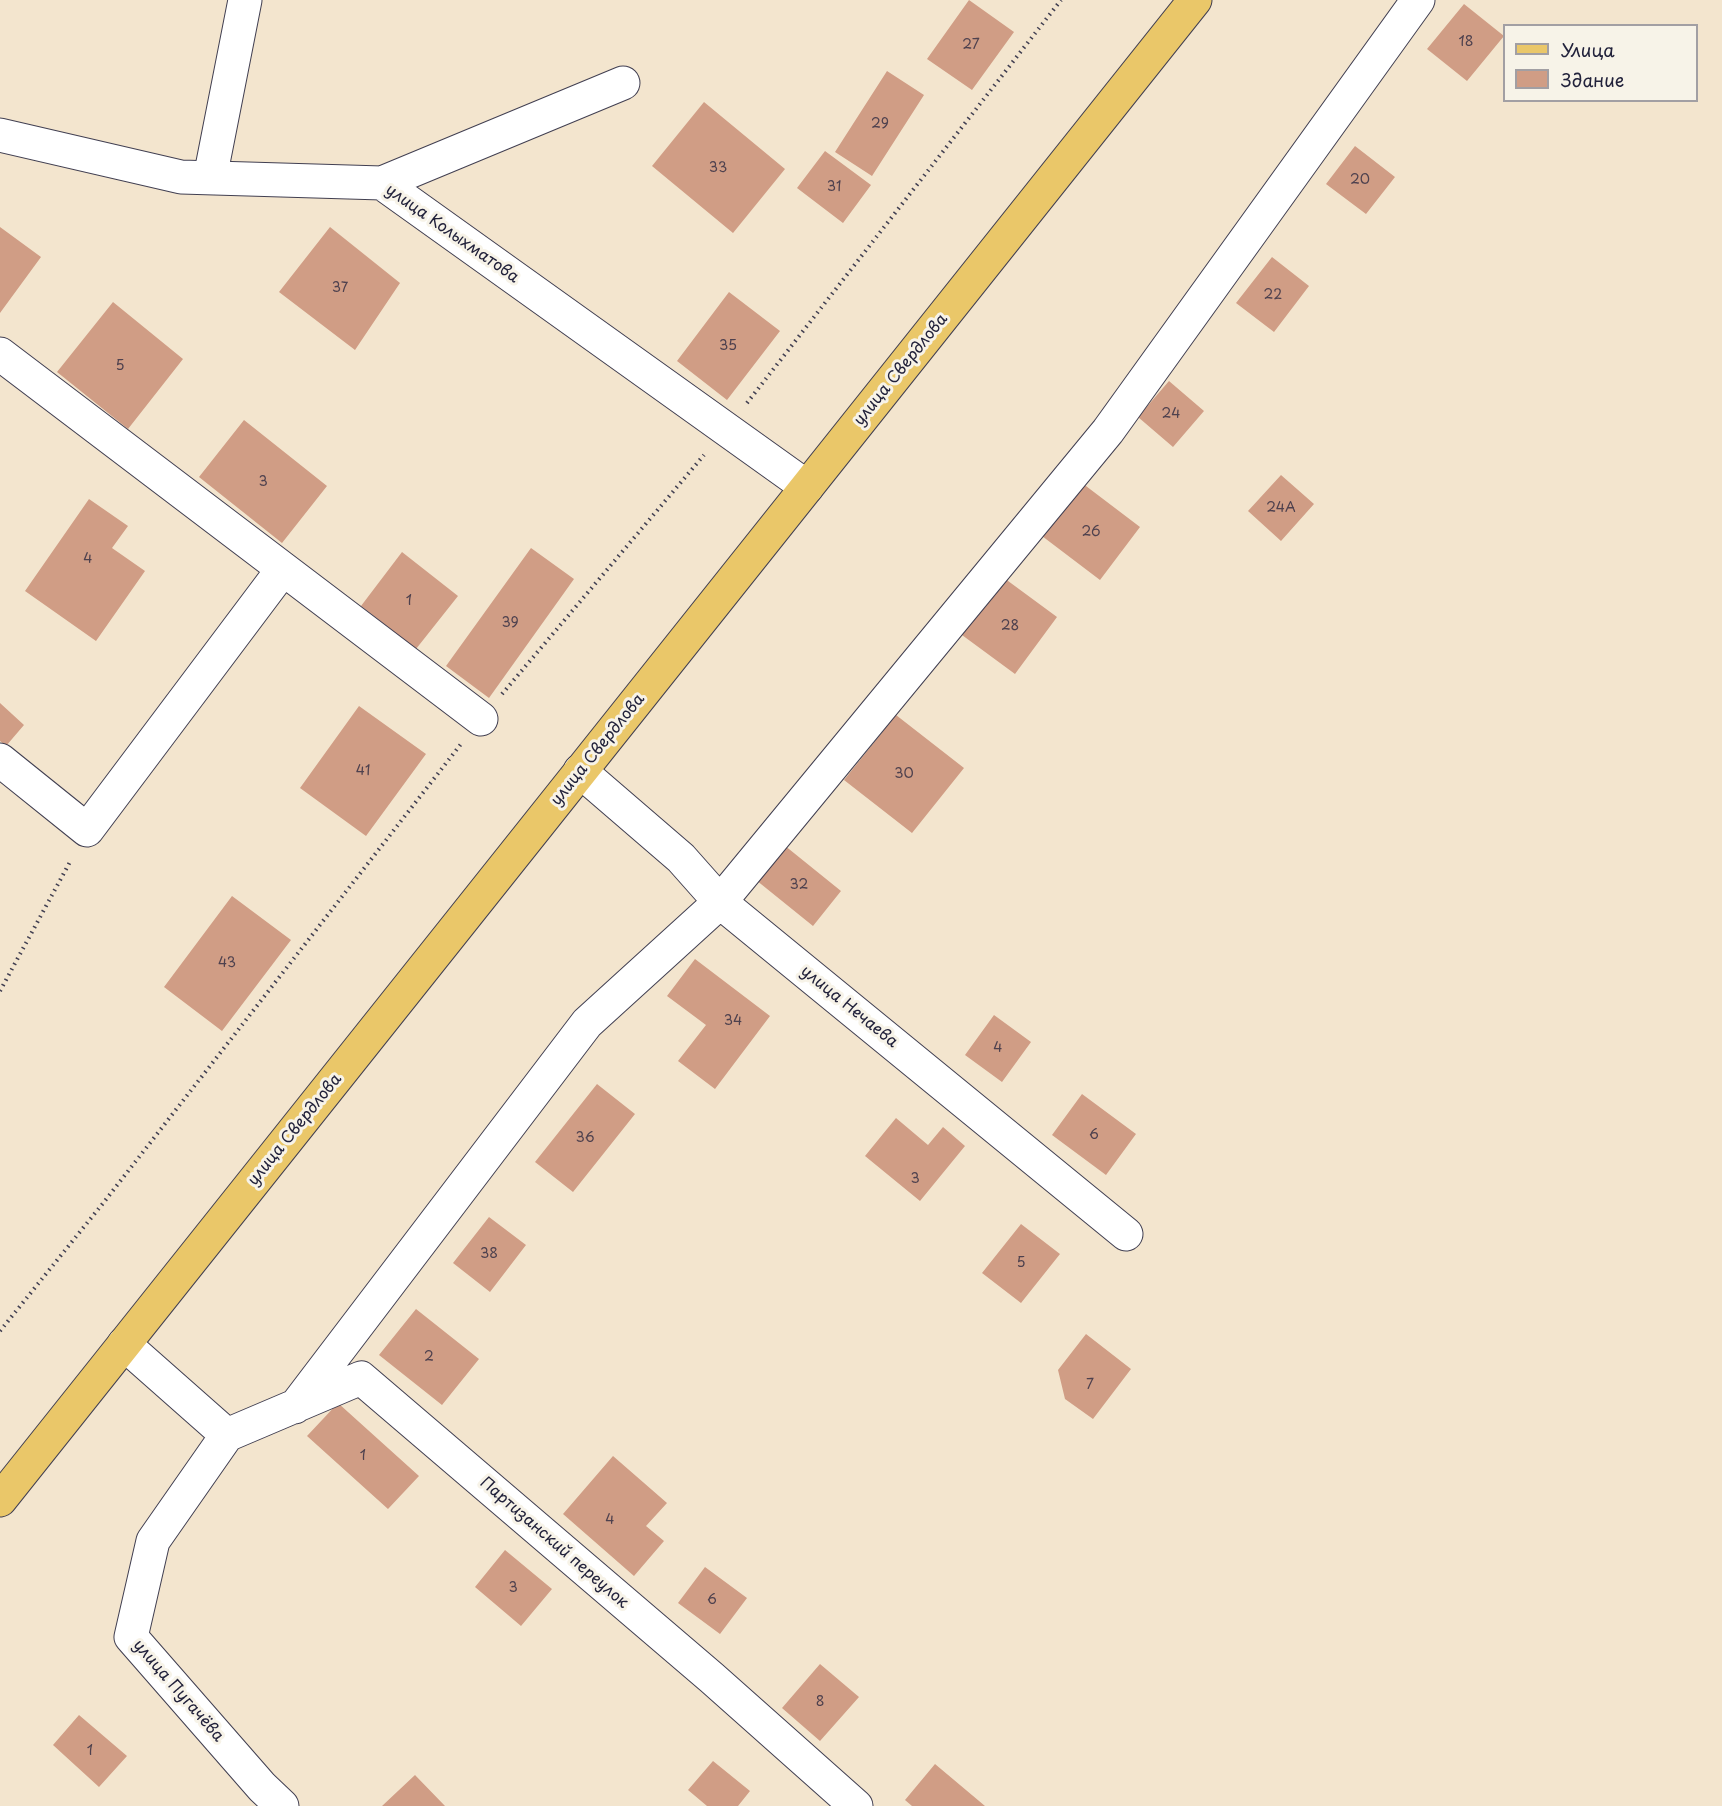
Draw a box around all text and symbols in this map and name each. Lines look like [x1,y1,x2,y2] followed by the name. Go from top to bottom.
[1503,24,1698,102] legend
[1458,34,1474,50] house number: 18
[1561,36,1615,63] text: Улица
[962,37,980,53] house number: 27
[1561,66,1624,93] text: Здание
[871,116,889,132] house number: 29
[709,160,727,176] house number: 33
[1350,172,1370,188] house number: 20
[827,179,841,195] house number: 31
[382,181,522,287] street label: улица Колыхматова
[332,280,348,296] house number: 37
[1264,287,1282,303] house number: 22
[850,310,952,430] street label: улица Свердлова
[719,338,737,354] house number: 35
[115,358,125,374] house number: 5
[1162,406,1180,422] house number: 24
[258,474,268,490] house number: 3
[1266,500,1296,516] house number: 24А
[1081,524,1101,540] house number: 26
[83,551,93,567] house number: 4
[406,593,412,609] house number: 1
[501,615,519,631] house number: 39
[1001,618,1019,634] house number: 28
[547,690,649,810] street label: улица Свердлова
[356,763,370,779] house number: 41
[894,766,914,782] house number: 30
[790,877,808,893] house number: 32
[218,955,236,971] house number: 43
[797,962,901,1052] street label: улица Нечаева
[724,1013,742,1029] house number: 34
[993,1040,1003,1056] house number: 4
[244,1070,346,1190] street label: улица Свердлова
[1089,1127,1099,1143] house number: 6
[575,1130,595,1146] house number: 36
[910,1171,920,1187] house number: 3
[480,1246,498,1262] house number: 38
[1016,1255,1026,1271] house number: 5
[424,1349,434,1365] house number: 2
[1086,1377,1094,1393] house number: 7
[360,1448,366,1464] house number: 1
[476,1473,632,1613] street label: Партизанский переулок
[605,1512,615,1528] house number: 4
[508,1580,518,1596] house number: 3
[707,1592,717,1608] house number: 6
[129,1636,227,1746] street label: улица Пугачёва
[816,1694,824,1710] house number: 8
[87,1743,93,1759] house number: 1

